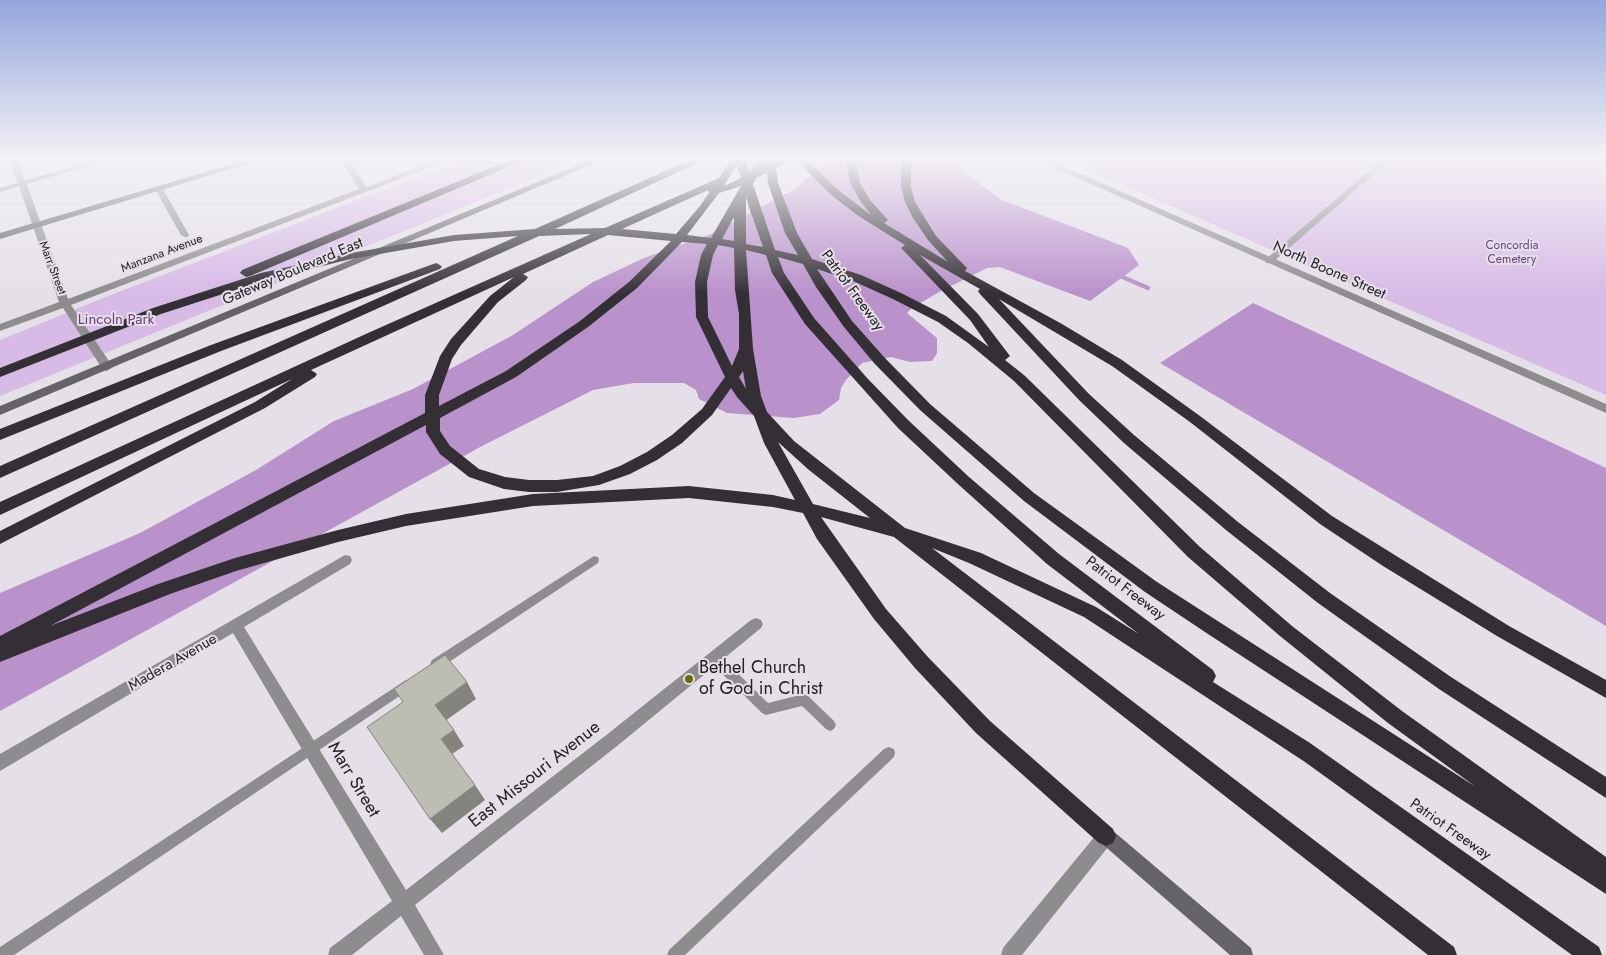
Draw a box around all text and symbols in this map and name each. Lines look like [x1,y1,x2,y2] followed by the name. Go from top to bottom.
[119,232,205,276] street label: Manzana Avenue
[220,234,366,310] street label: Gateway Boulevard East
[1270,238,1388,304] street label: North Boone Street
[35,239,69,297] street label: Marr Street
[1485,239,1539,267] park label: Concordia Cemetery
[817,247,887,335] street label: Patriot Freeway
[78,311,154,329] park label: Lincoln Park
[1082,553,1168,625] street label: Patriot Freeway
[126,630,220,696] street label: Madera Avenue
[699,658,823,701] place label: Bethel Church of God in Christ
[683,673,695,685] marker: Bethel Church of God in Christ
[465,717,605,833] street label: East Missouri Avenue
[322,738,384,822] street label: Marr Street
[1406,795,1494,865] street label: Patriot Freeway

